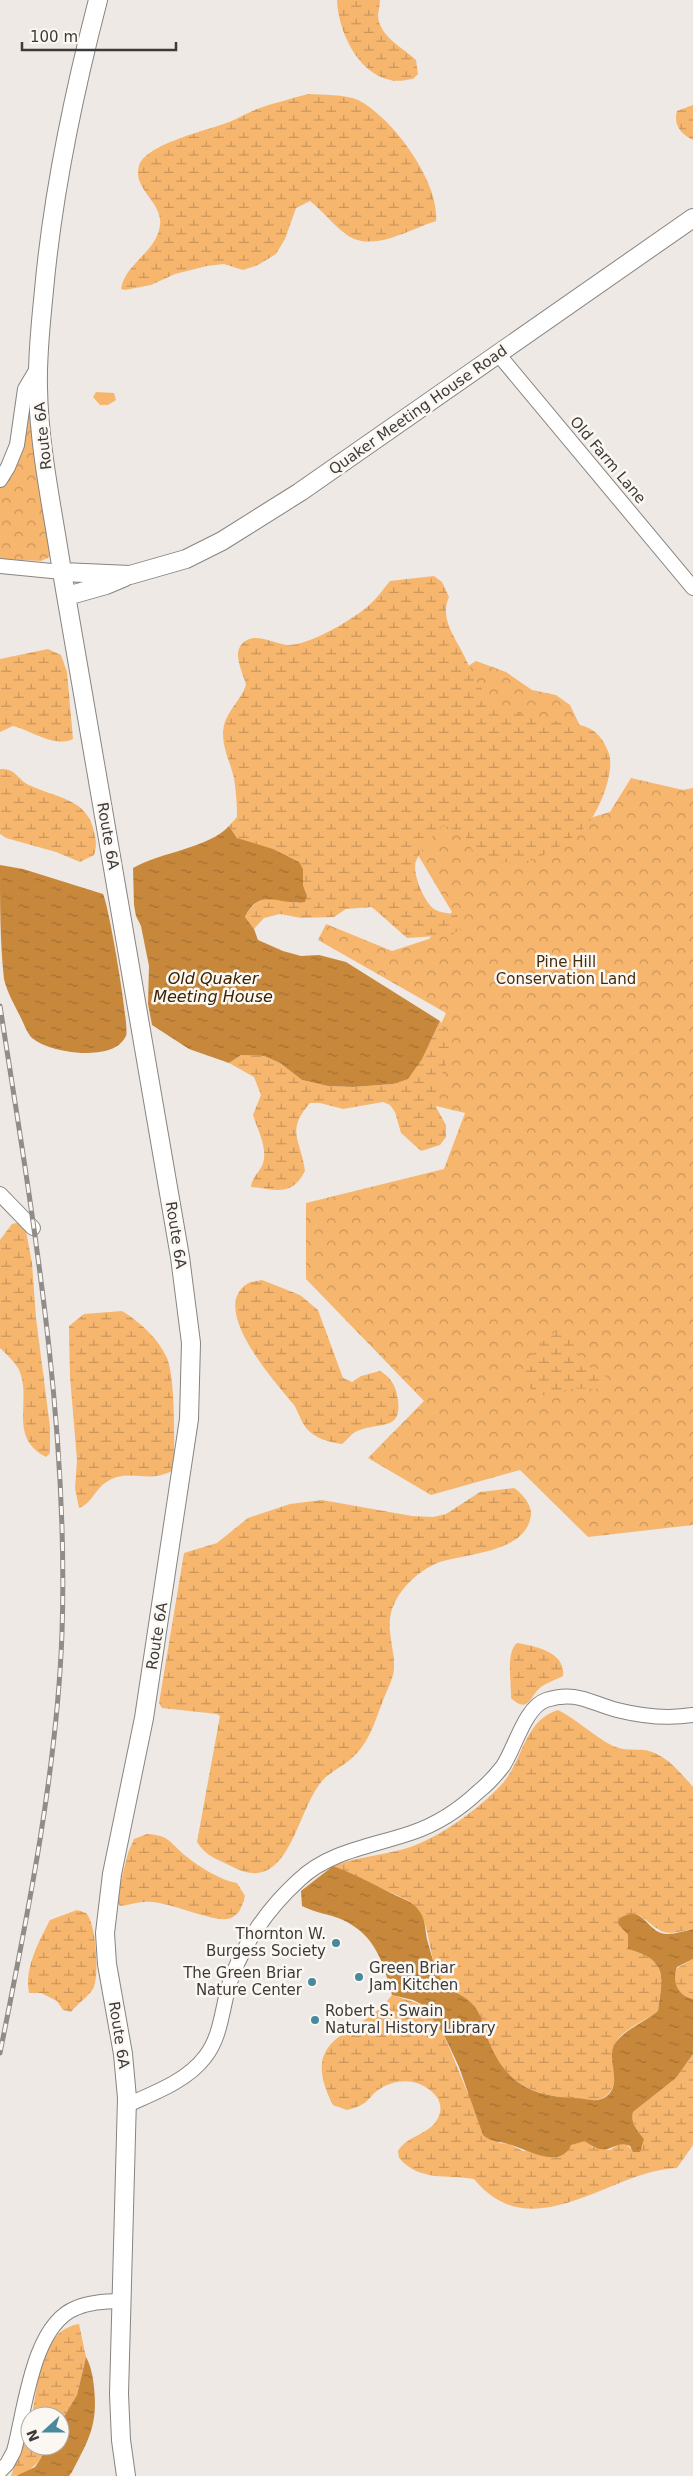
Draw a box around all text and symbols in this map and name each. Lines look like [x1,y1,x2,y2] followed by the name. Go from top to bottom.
[22,20,176,52] scale bar
[30,28,78,46] text: 100 m
[325,341,511,479] street label: Quaker Meeting House Road
[30,400,56,471] street label: Route 6A
[566,413,650,507] street label: Old Farm Lane
[93,801,123,872] street label: Route 6A
[496,953,636,988] park label: Pine Hill Conservation Land
[153,969,273,1006] water label: Old Quaker Meeting House
[162,1200,190,1271] street label: Route 6A
[143,1600,171,1671] street label: Route 6A
[206,1925,326,1960] place label: Thornton W. Burgess Society
[330,1937,342,1949] marker: Thornton W. Burgess Society
[368,1959,458,1994] place label: Green Briar Jam Kitchen
[182,1964,303,1999] place label: The Green Briar Nature Center
[353,1971,365,1983] marker: Green Briar Jam Kitchen
[306,1976,318,1988] marker: The Green Briar Nature Center
[105,2000,133,2071] street label: Route 6A
[325,2002,496,2037] place label: Robert S. Swain Natural History Library
[309,2014,321,2026] marker: Robert S. Swain Natural History Library
[20,2406,70,2456] north arrow
[23,2427,42,2444] text: N

